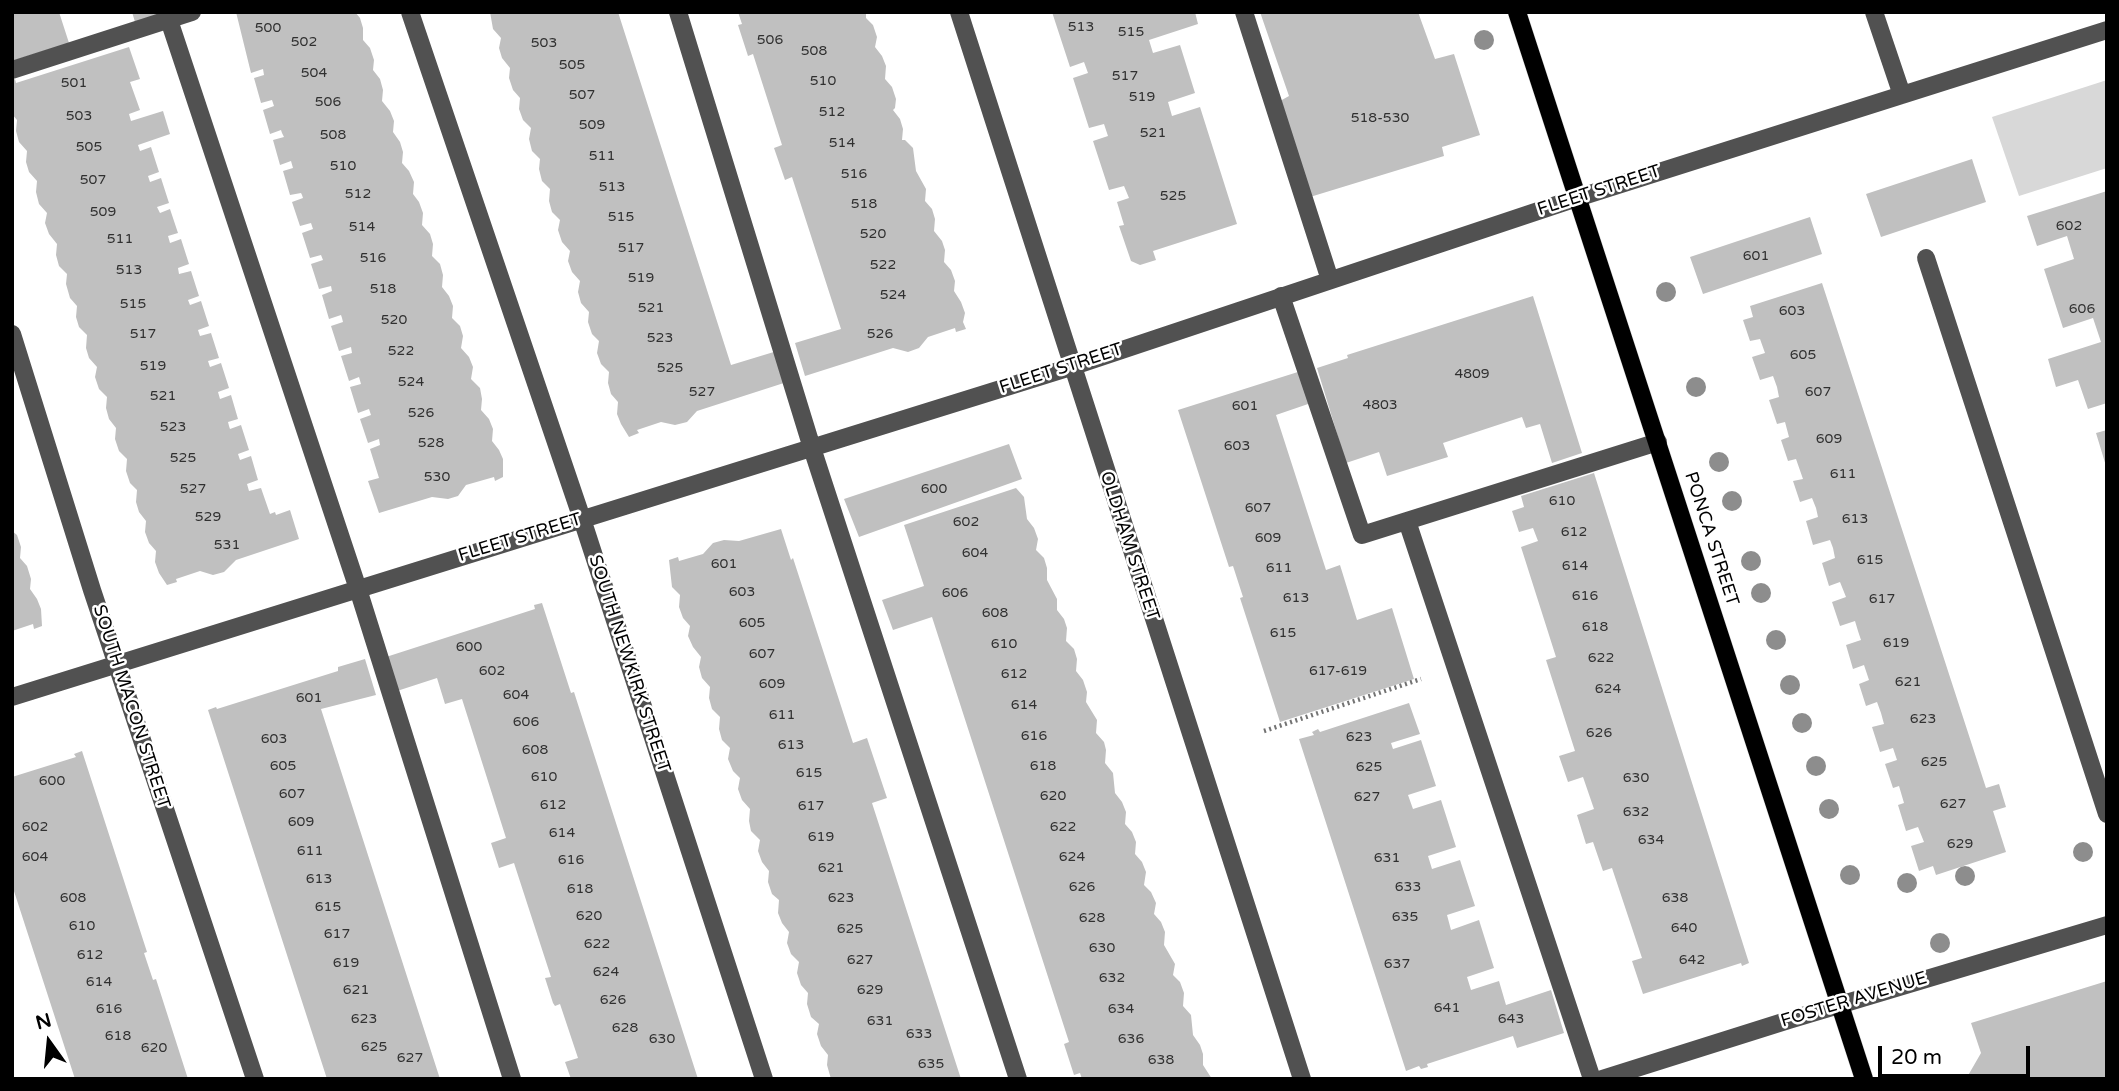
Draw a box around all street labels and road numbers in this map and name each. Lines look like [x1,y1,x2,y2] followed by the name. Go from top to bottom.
[1535,161,1663,221] street label: FLEET STREET
[997,339,1125,399] street label: FLEET STREET
[1095,469,1163,623] street label: OLDHAM STREET
[1679,469,1743,609] street label: PONCA STREET
[456,509,584,567] street label: FLEET STREET
[584,552,674,776] street label: SOUTH NEWKIRK STREET
[88,602,174,812] street label: SOUTH MACON STREET
[1778,967,1930,1033] street label: FOSTER AVENUE

